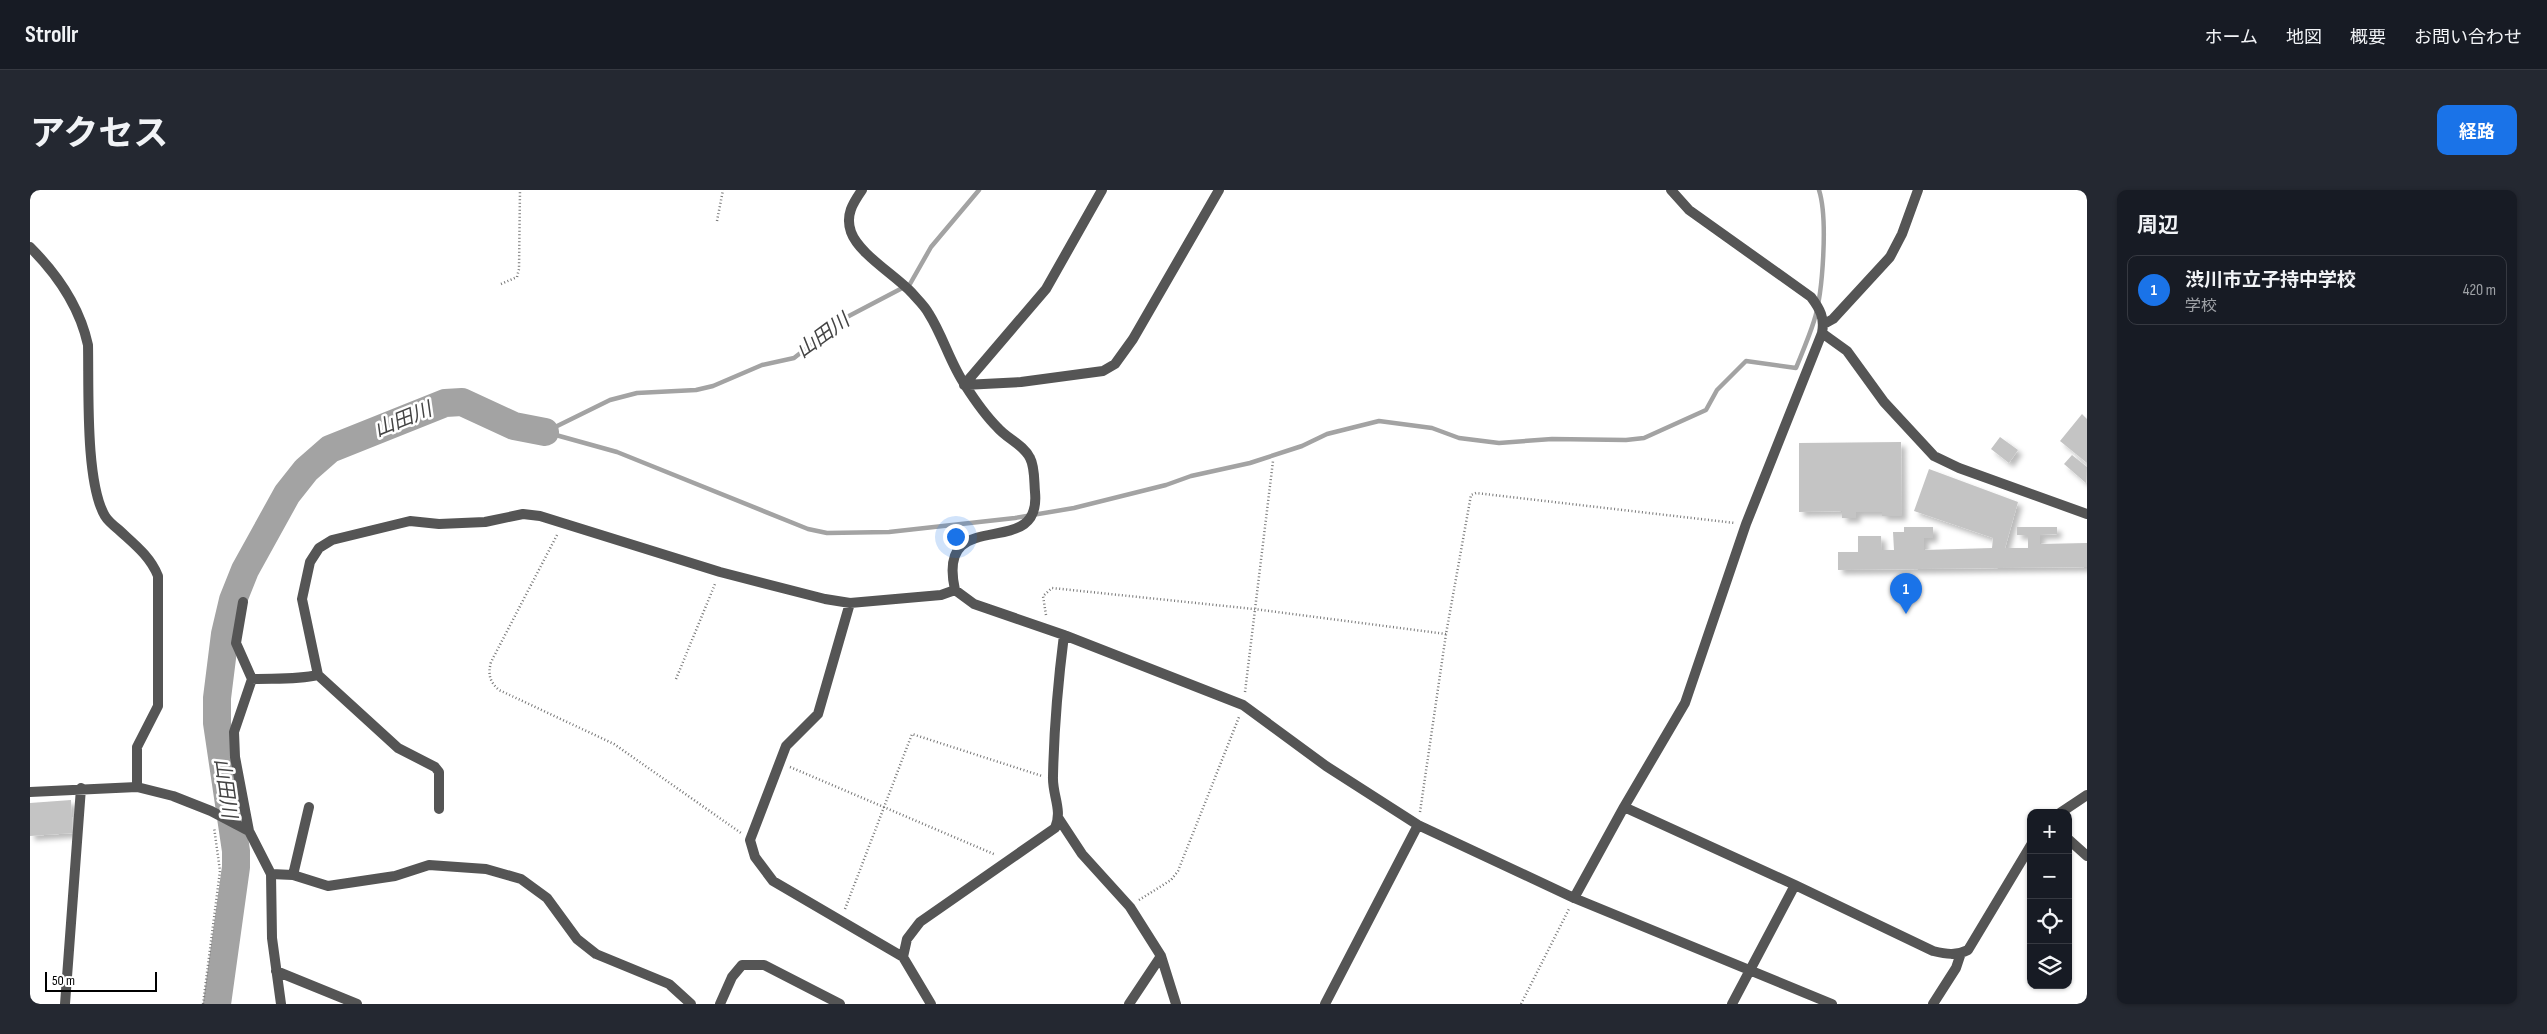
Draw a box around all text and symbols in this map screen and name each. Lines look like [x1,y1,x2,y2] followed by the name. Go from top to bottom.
[25,20,79,49] text: Strollr
[2205,27,2258,48] text: ホーム
[2286,27,2322,48] text: 地図
[2350,27,2386,48] text: 概要
[2414,27,2522,48] text: お問い合わせ
[2437,105,2517,155] button: 経路
[30,113,168,156] text: アクセス
[2137,213,2179,238] text: 周辺
[2185,269,2356,292] text: 渋川市立子持中学校
[2151,281,2157,300] text: 1
[2463,281,2496,300] text: 420 m
[2185,297,2217,316] text: 学校
[792,307,856,363] water label: 山田川
[371,397,437,442] water label: 山田川
[943,524,969,550] your location
[1890,573,1922,614] pin: 1
[209,757,241,821] water label: 山田川
[2027,809,2072,989] map controls
[2027,809,2072,854] button: +
[2027,854,2072,899] button: −
[2027,899,2072,944] button: locate
[2027,944,2072,989] button: layers
[45,969,158,992] scale bar
[52,972,75,989] text: 50 m

